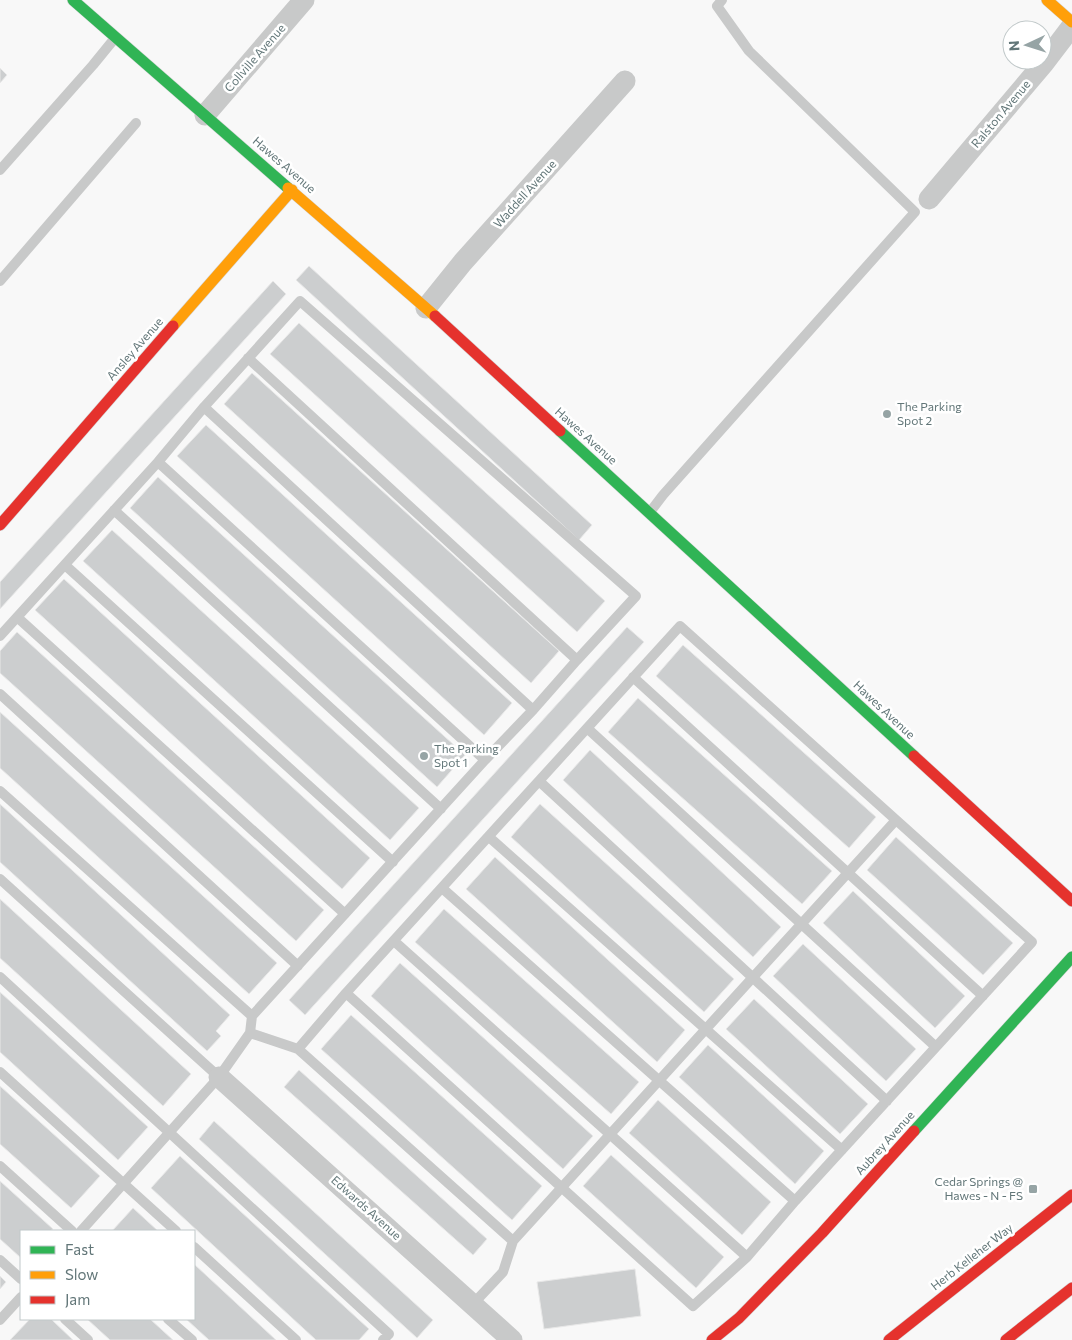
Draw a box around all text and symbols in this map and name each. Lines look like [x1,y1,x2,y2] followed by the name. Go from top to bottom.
[221,20,288,94] street label: Collville Avenue
[1002,20,1052,70] north arrow
[1005,40,1022,52] text: N
[968,77,1033,150] street label: Ralston Avenue
[250,133,319,195] street label: Hawes Avenue
[490,157,558,230] street label: Waddell Avenue
[103,314,165,383] street label: Ansley Avenue
[897,399,962,427] place label: The Parking Spot 2
[553,404,621,467] street label: Hawes Avenue
[881,408,893,420] marker: The Parking Spot 2
[851,677,918,741] street label: Hawes Avenue
[434,741,499,769] place label: The Parking Spot 1
[418,750,430,762] marker: The Parking Spot 1
[852,1107,917,1177] street label: Aubrey Avenue
[329,1172,404,1242] street label: Edwards Avenue
[934,1174,1023,1202] place label: Cedar Springs @ Hawes - N - FS
[1027,1183,1039,1195] marker: Cedar Springs @ Hawes - N - FS
[928,1220,1015,1293] street label: Herb Kelleher Way
[20,1230,195,1320] legend
[65,1240,94,1258] text: Fast
[65,1265,98,1283] text: Slow
[65,1290,90,1308] text: Jam

